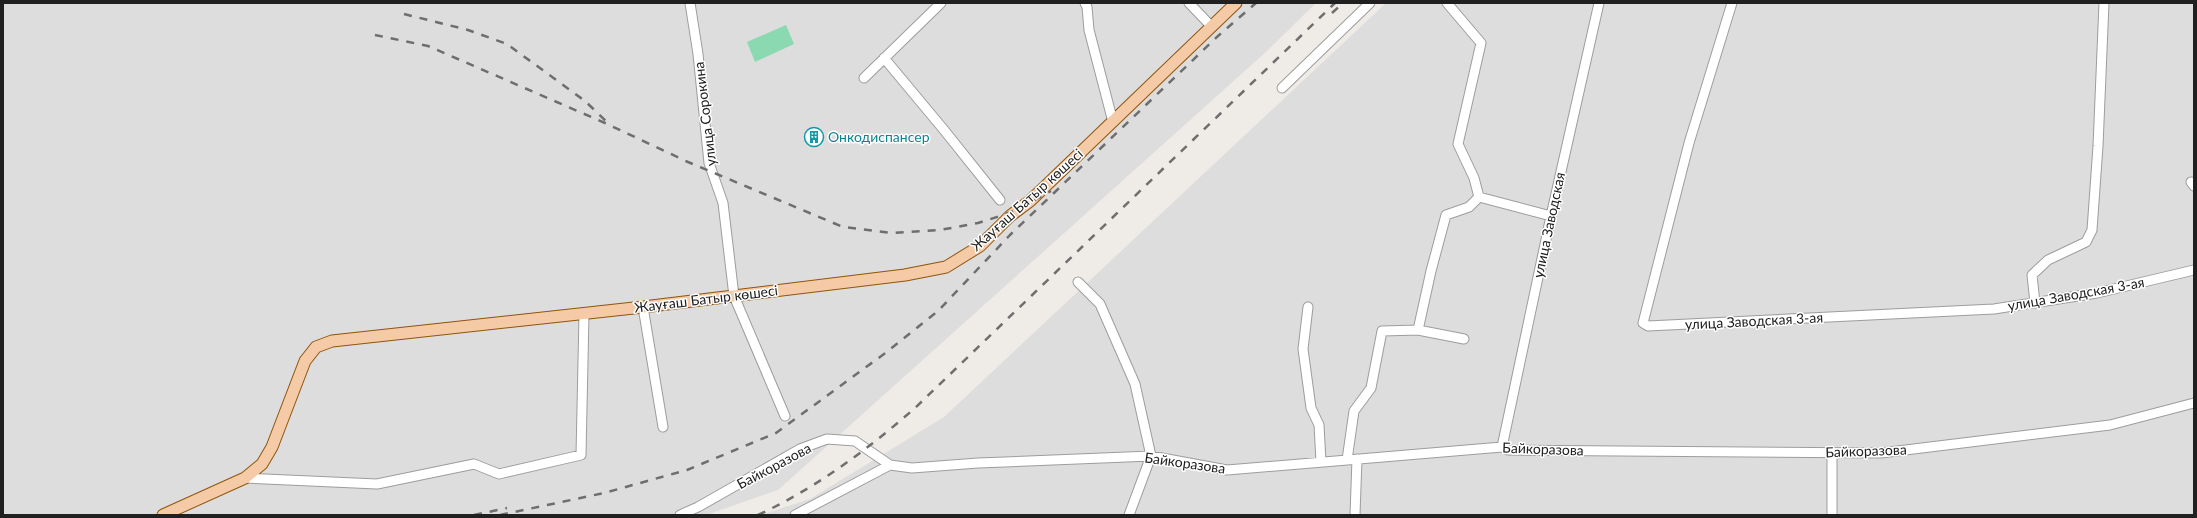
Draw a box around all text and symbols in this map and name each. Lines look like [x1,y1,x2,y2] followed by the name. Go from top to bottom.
[690,61,719,167] street label: улица Сорокина
[803,126,825,148] building icon: Онкодиспансер
[828,128,930,145] place label: Онкодиспансер
[967,145,1086,254] street label: Жауғаш Батыр көшесі
[1529,170,1568,279] street label: улица Заводская
[2006,273,2146,314] street label: улица Заводская 3-ая
[633,281,779,316] street label: Жауғаш Батыр көшесі
[1684,308,1824,333] street label: улица Заводская 3-ая
[734,439,814,492] street label: Байкоразова
[1502,439,1584,458] street label: Байкоразова
[1825,441,1907,460] street label: Байкоразова
[1144,448,1227,477] street label: Байкоразова

